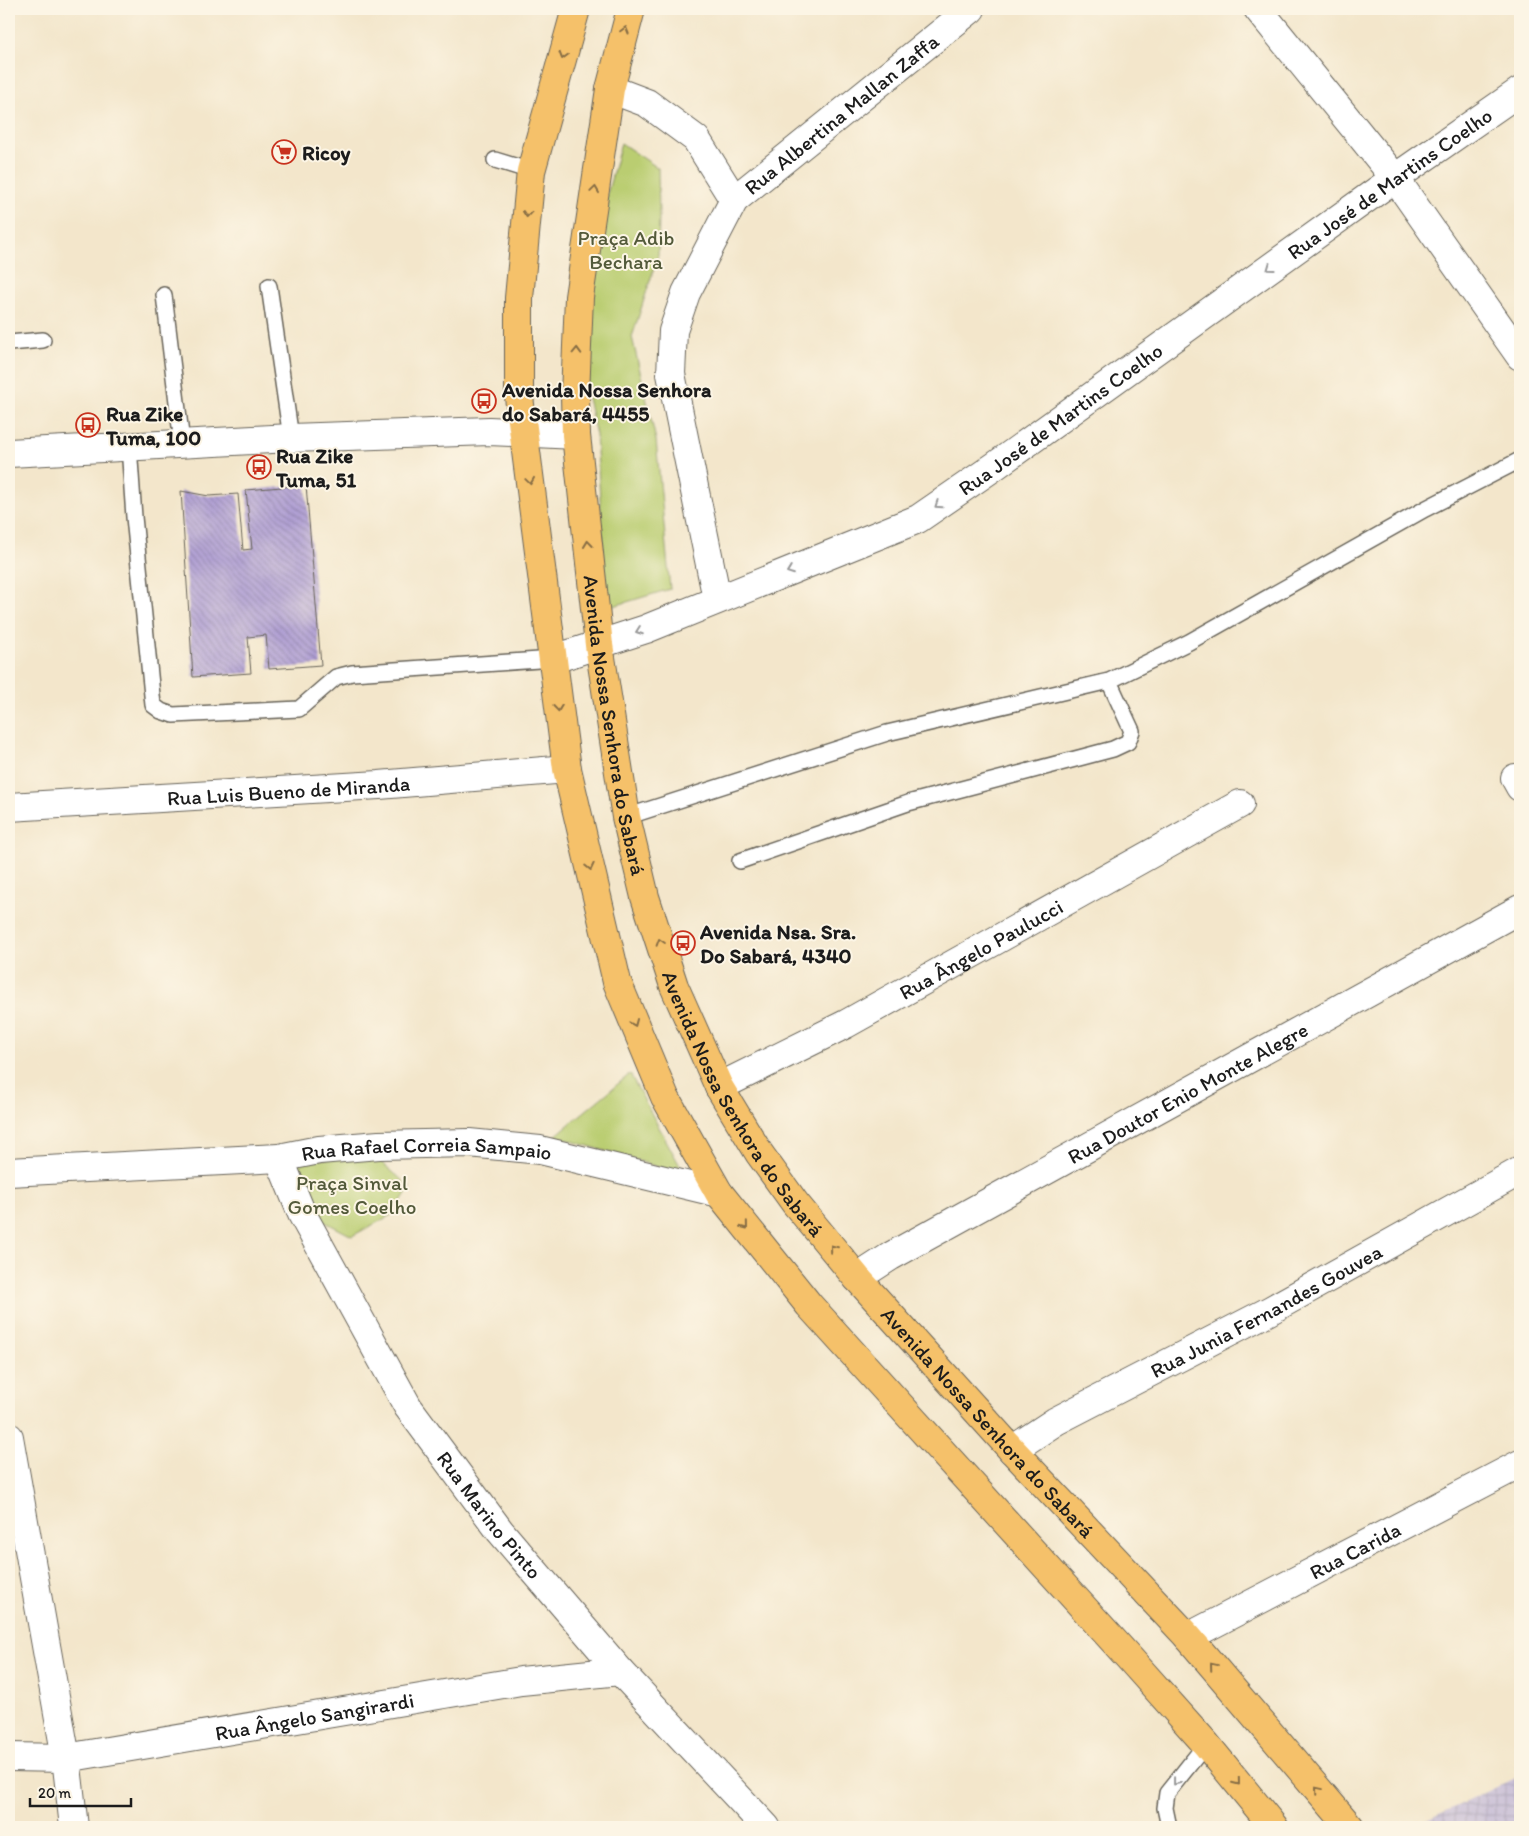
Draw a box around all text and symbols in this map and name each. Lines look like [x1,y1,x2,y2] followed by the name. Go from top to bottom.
[620,27,630,35] one-way arrow
[739,28,943,200] street label: Rua Albertina Mallan Zaffa
[558,51,569,60] one-way arrow
[1282,102,1497,264] street label: Rua José de Martins Coelho
[271,139,297,165] supermarket icon: Ricoy
[302,140,351,166] place label: Ricoy
[590,186,600,194] one-way arrow
[522,210,533,218] one-way arrow
[577,225,675,274] park label: Praça Adib Bechara
[1266,262,1276,271] one-way arrow
[953,337,1167,500] street label: Rua José de Martins Coelho
[571,347,582,355] one-way arrow
[501,377,712,426] place label: Avenida Nossa Senhora do Sabará, 4455
[471,388,497,414] bus stop icon: Avenida Nossa Senhora do Sabará, 4455
[105,401,201,450] place label: Rua Zike Tuma, 100
[75,412,101,438] bus stop icon: Rua Zike Tuma, 100
[275,443,357,492] place label: Rua Zike Tuma, 51
[246,454,272,480] bus stop icon: Rua Zike Tuma, 51
[524,477,535,485] one-way arrow
[935,498,944,508] one-way arrow
[583,540,594,548] one-way arrow
[787,565,795,575] one-way arrow
[579,574,652,878] street label: Avenida Nossa Senhora do Sabará
[636,625,644,635] one-way arrow
[552,704,563,712] one-way arrow
[166,770,411,810] street label: Rua Luis Bueno de Miranda
[584,863,595,872] one-way arrow
[895,893,1067,1004] street label: Rua Ângelo Paulucci
[699,919,856,968] place label: Avenida Nsa. Sra. Do Sabará, 4340
[670,930,696,956] bus stop icon: Avenida Nsa. Sra. Do Sabará, 4340
[655,938,665,946] one-way arrow
[657,968,830,1241] street label: Avenida Nossa Senhora do Sabará
[1063,1016,1312,1169] street label: Rua Doutor Enio Monte Alegre
[627,1018,638,1027] one-way arrow
[299,1130,555,1166] street label: Rua Rafael Correia Sampaio
[287,1170,417,1219] park label: Praça Sinval Gomes Coelho
[740,1220,748,1229] one-way arrow
[1146,1238,1386,1383] street label: Rua Junia Fernandes Gouvea
[829,1245,838,1254] one-way arrow
[877,1302,1100,1543] street label: Avenida Nossa Senhora do Sabará
[432,1446,548,1584] street label: Rua Marino Pinto
[1305,1516,1404,1584] street label: Rua Carida
[1210,1663,1219,1672] one-way arrow
[213,1687,416,1745] street label: Rua Ângelo Sangirardi
[30,1776,131,1808] scale bar
[1173,1776,1181,1785] one-way arrow
[1231,1776,1240,1785] one-way arrow
[38,1784,72,1802] text: 20 m
[1315,1787,1324,1796] one-way arrow

